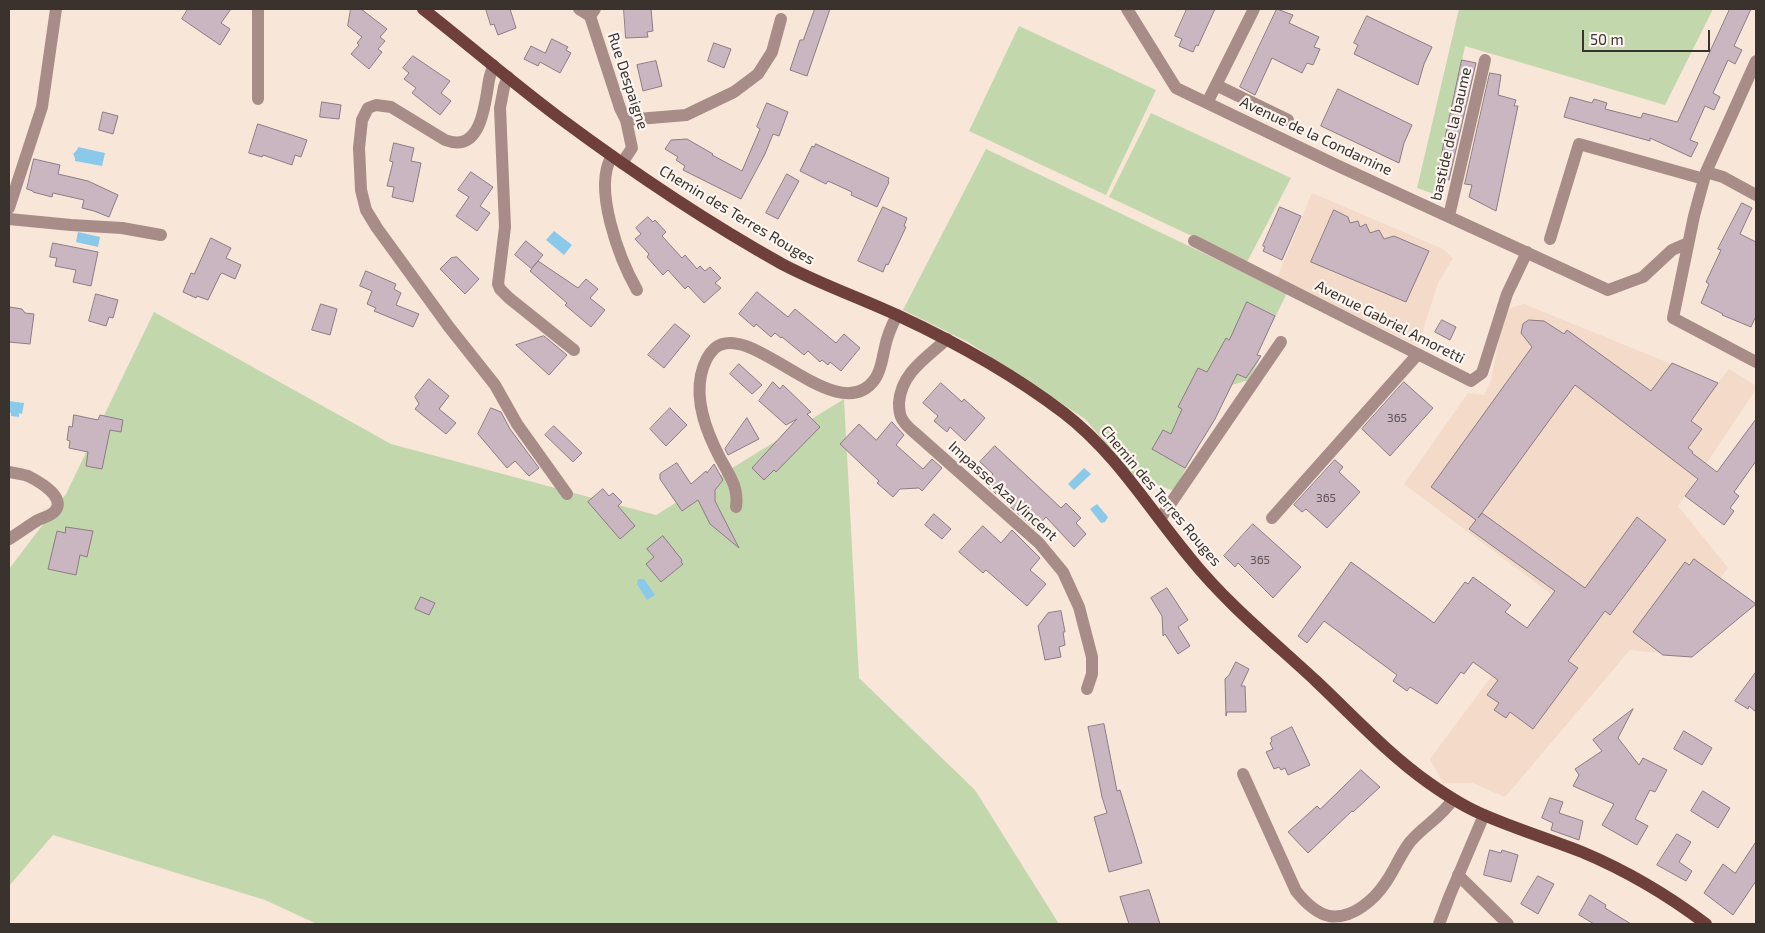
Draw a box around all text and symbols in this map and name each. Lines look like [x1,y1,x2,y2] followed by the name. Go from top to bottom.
[1585,20,1712,52] scale bar
[604,30,652,132] street label: Rue Despaigne
[1590,30,1624,48] text: 50 m
[1427,66,1475,202] street label: bastide de la baume
[1237,93,1395,179] street label: Avenue de la Condamine
[656,161,818,269] street label: Chemin des Terres Rouges
[1312,276,1468,368] street label: Avenue Gabriel Amoretti
[1387,411,1407,425] house number: 365
[1097,422,1225,570] street label: Chemin des Terres Rouges
[945,437,1061,545] street label: Impasse Aza Vincent
[1316,491,1336,505] house number: 365
[1250,553,1270,567] house number: 365

